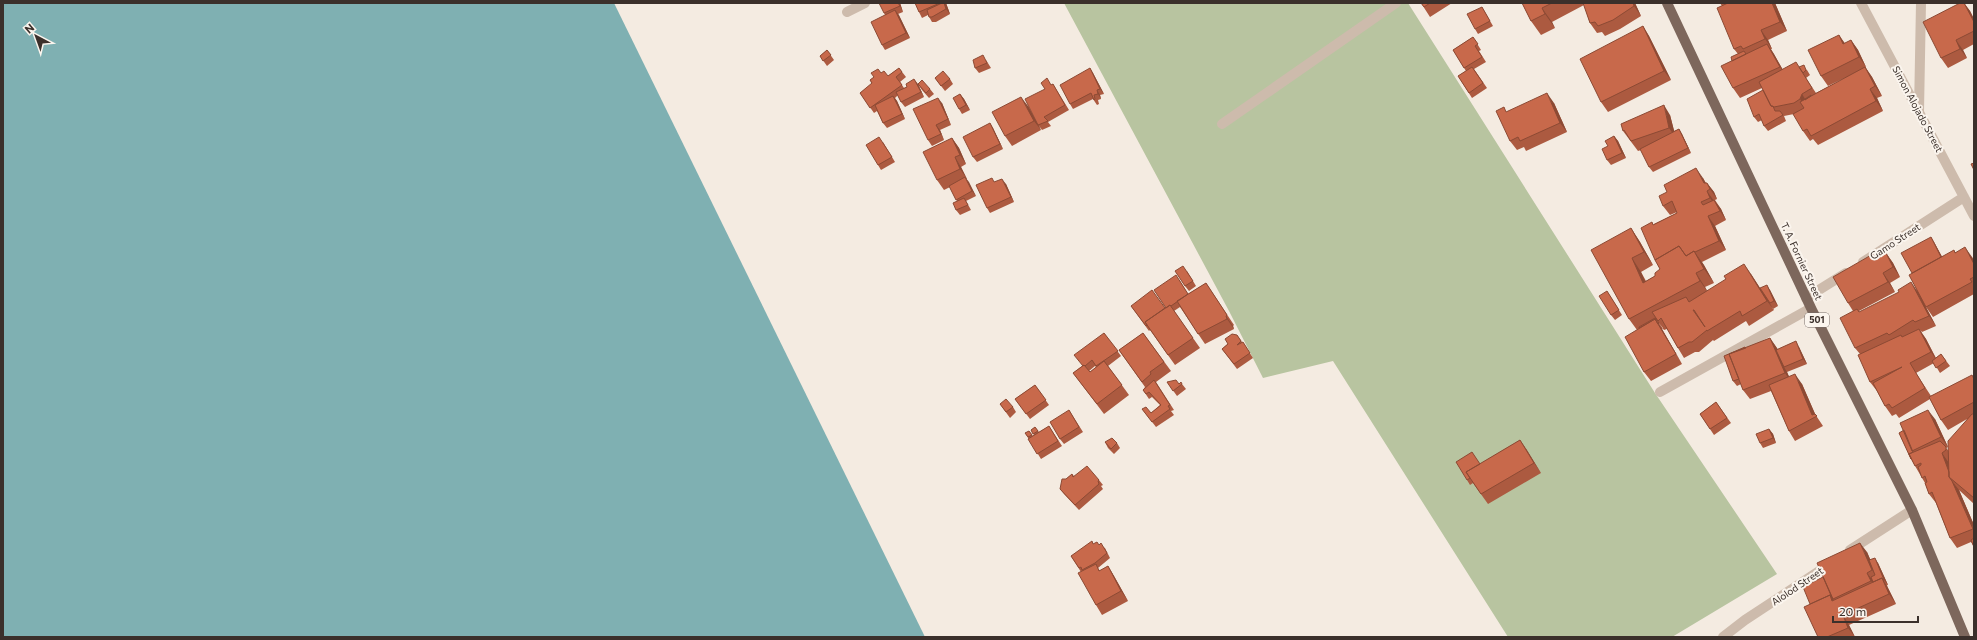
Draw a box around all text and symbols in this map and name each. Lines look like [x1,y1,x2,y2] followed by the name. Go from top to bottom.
[16,16,56,56] north arrow
[22,20,36,36] text: N
[1890,64,1946,154] street label: Simon Alojado Street
[1779,220,1825,302] street label: T. A. Fornier Street
[1868,220,1922,262] street label: Gamo Street
[1805,313,1829,327] road number: 501
[1769,564,1825,608] street label: Alolod Street
[1833,598,1918,624] scale bar
[1839,604,1866,618] text: 20 m

